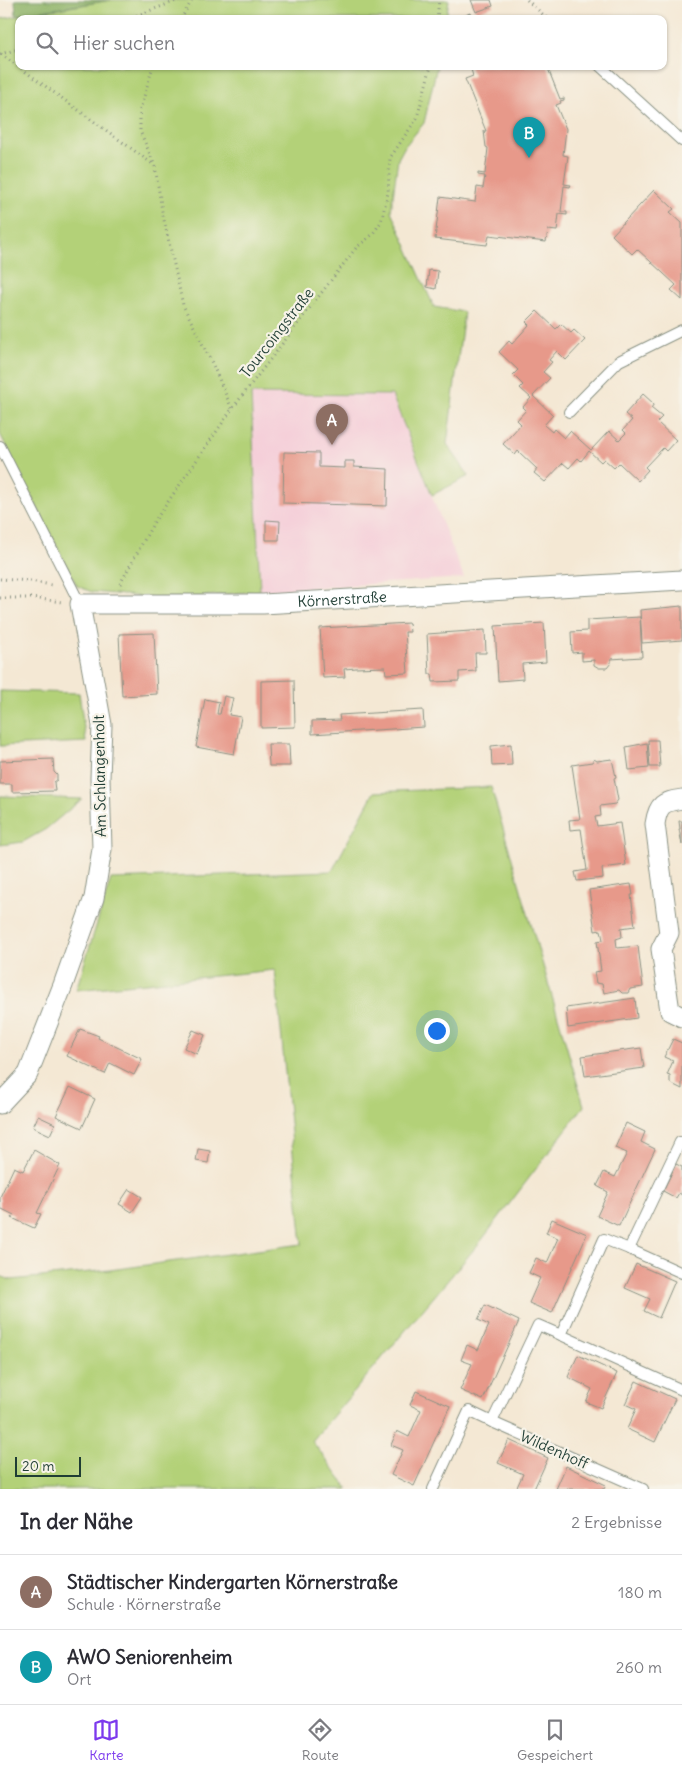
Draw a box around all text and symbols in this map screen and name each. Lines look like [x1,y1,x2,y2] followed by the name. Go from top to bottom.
[15,15,667,70] search box
[33,29,61,57] icon: search
[73,31,175,55] text: Hier suchen
[513,117,545,158] pin: B
[236,284,318,382] street label: Tourcoingstraße
[316,404,348,445] pin: A
[297,587,387,611] street label: Körnerstraße
[89,715,110,837] street label: Am Schlangenholt
[424,1018,450,1044] your location
[517,1426,592,1473] street label: Wildenhoff
[15,1454,81,1477] scale bar
[22,1457,55,1475] text: 20 m
[20,1508,133,1535] text: In der Nähe
[571,1512,662,1532] text: 2 Ergebnisse
[67,1570,398,1594] text: Städtischer Kindergarten Körnerstraße
[31,1582,41,1602] text: A
[618,1582,662,1602] text: 180 m
[67,1594,221,1614] text: Schule · Körnerstraße
[67,1645,232,1669] text: AWO Seniorenheim
[31,1657,41,1677] text: B
[616,1657,662,1677] text: 260 m
[67,1669,91,1689] text: Ort
[89,1716,124,1764] tab: Karte
[302,1716,339,1764] tab: Route
[517,1716,593,1764] tab: Gespeichert

